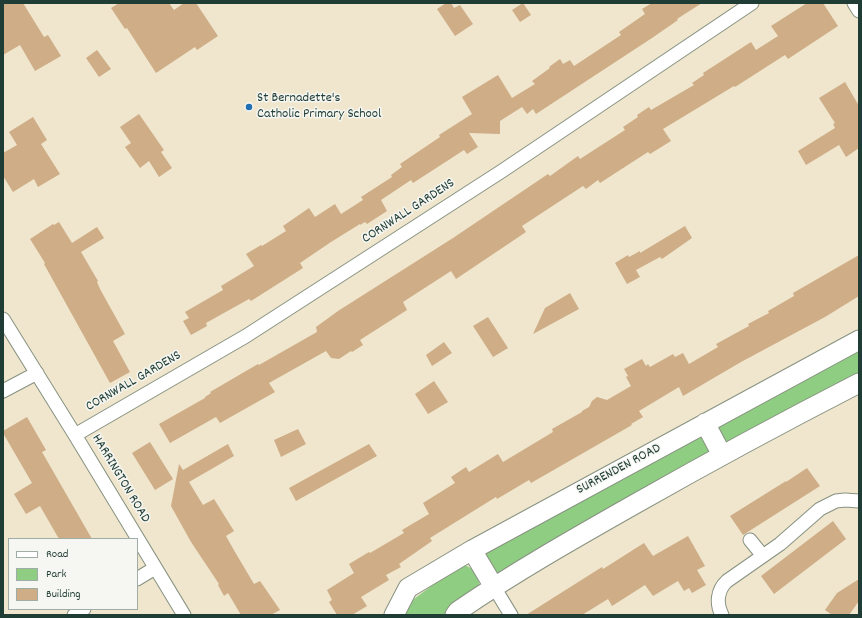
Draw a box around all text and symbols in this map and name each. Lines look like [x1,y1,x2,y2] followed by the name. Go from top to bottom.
[257,91,381,124] place label: St Bernadette's Catholic Primary School
[244,102,254,112] marker: St Bernadette's Catholic Primary School
[359,176,459,248] street label: CORNWALL GARDENS
[83,348,185,416] street label: CORNWALL GARDENS
[87,432,153,526] street label: HARRINGTON ROAD
[574,441,664,499] street label: SURRENDEN ROAD
[8,538,138,610] legend
[46,546,68,563] text: Road
[46,566,66,583] text: Park
[46,586,81,603] text: Building

